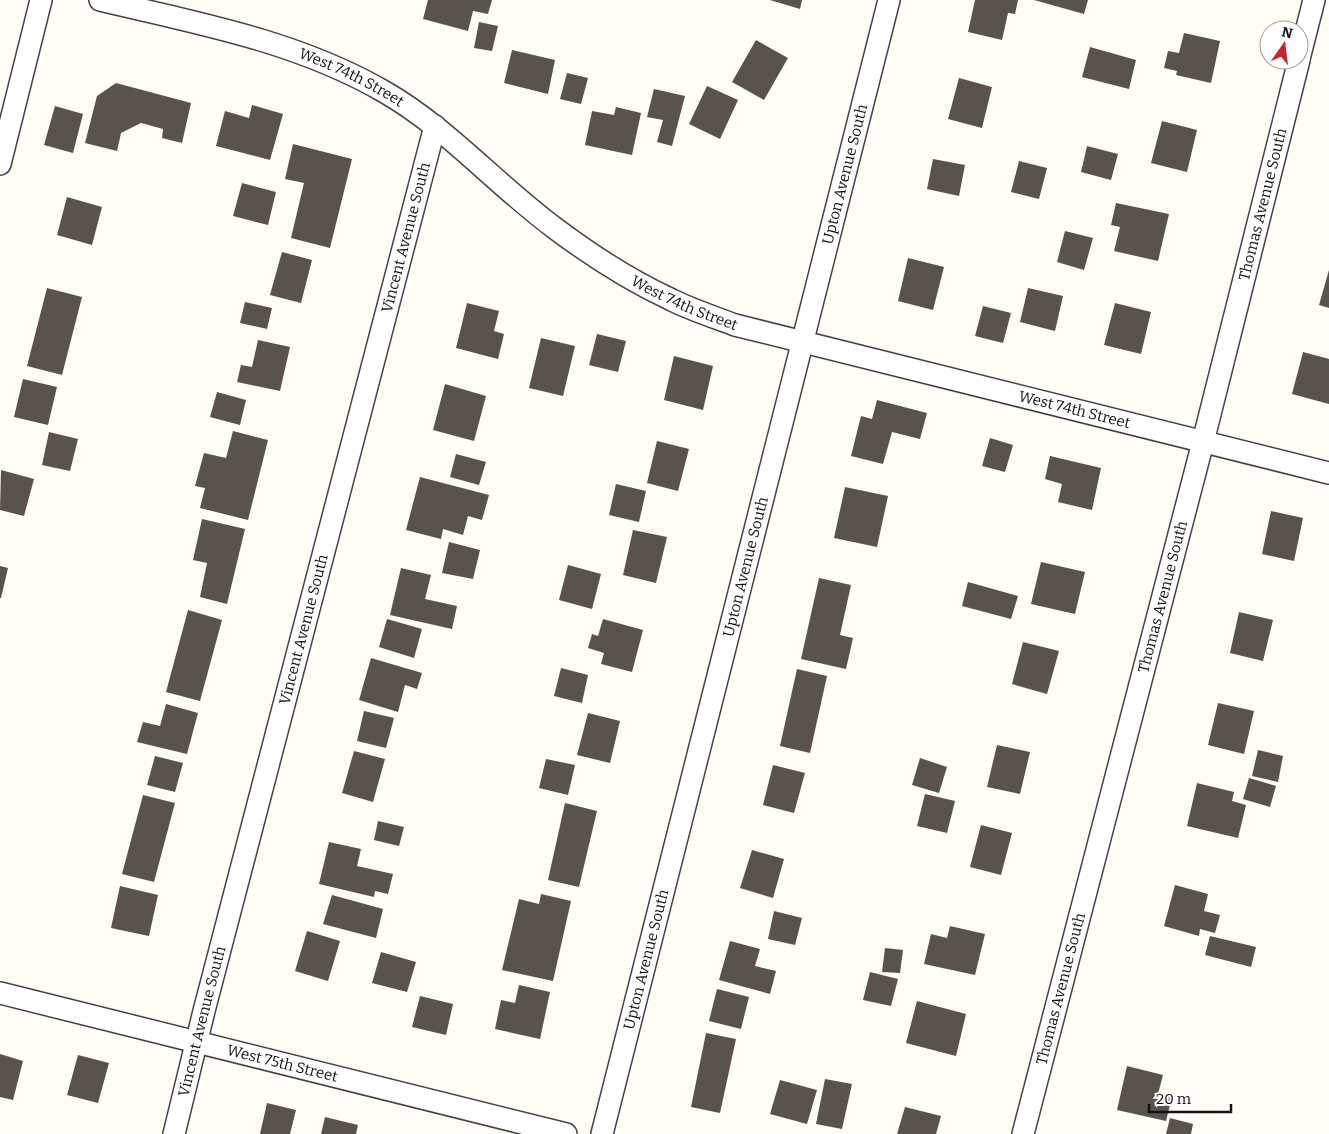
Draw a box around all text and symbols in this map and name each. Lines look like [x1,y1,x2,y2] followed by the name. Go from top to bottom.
[1259,20,1309,70] north arrow
[1280,23,1295,42] text: N
[297,44,408,111] street label: West 74th Street
[819,102,871,246] street label: Upton Avenue South
[1235,126,1291,283] street label: Thomas Avenue South
[378,160,434,315] street label: Vincent Avenue South
[628,272,741,334] street label: West 74th Street
[1017,387,1133,432] street label: West 74th Street
[719,494,772,639] street label: Upton Avenue South
[1134,518,1191,675] street label: Thomas Avenue South
[275,552,332,706] street label: Vincent Avenue South
[620,887,673,1031] street label: Upton Avenue South
[1032,910,1089,1067] street label: Thomas Avenue South
[174,944,230,1098] street label: Vincent Avenue South
[225,1041,340,1086] street label: West 75th Street
[1149,1082,1232,1114] scale bar
[1156,1090,1192,1108] text: 20 m

